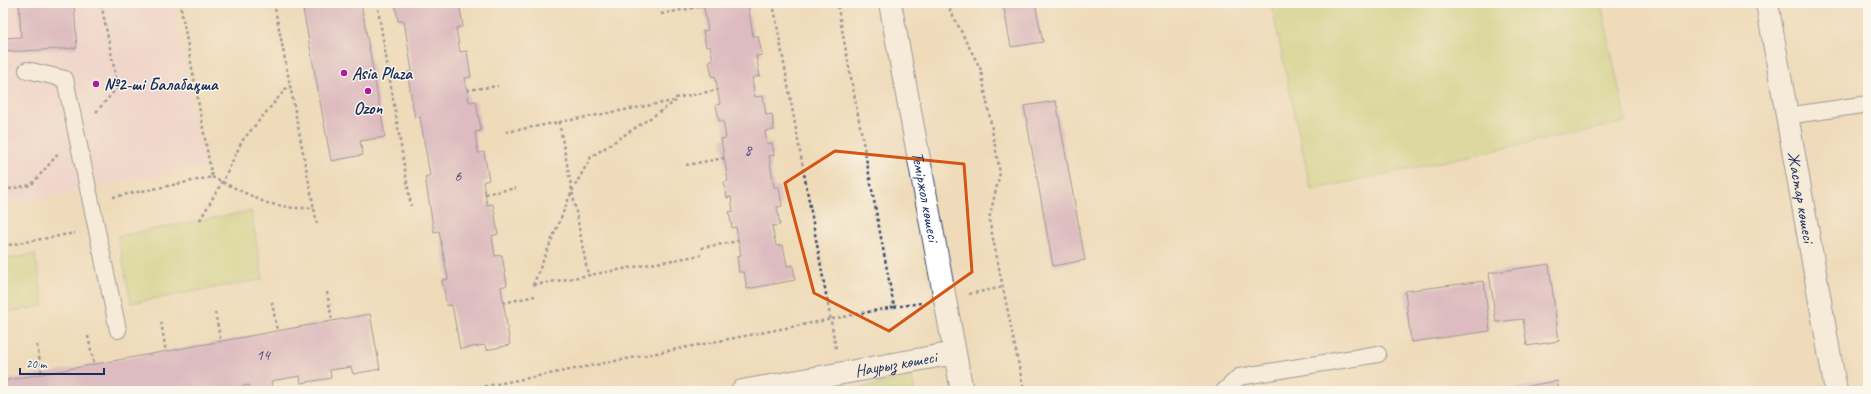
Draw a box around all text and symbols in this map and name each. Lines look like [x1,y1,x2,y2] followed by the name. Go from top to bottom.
[352,63,413,84] place label: Asia Plaza
[339,68,349,78] marker: Asia Plaza
[104,74,219,95] place label: №2-ші Балабақша
[91,79,101,89] marker: №2-ші Балабақша
[363,86,373,96] marker: Ozon
[354,98,383,119] place label: Ozon
[745,141,753,160] house number: 8
[907,150,944,245] street label: Теміржол көшесі
[1783,150,1820,246] street label: Жастар көшесі
[455,167,463,186] house number: 6
[256,346,271,365] house number: 14
[853,346,940,382] street label: Наурыз көшесі
[20,350,104,376] scale bar
[26,356,48,372] text: 20 m

